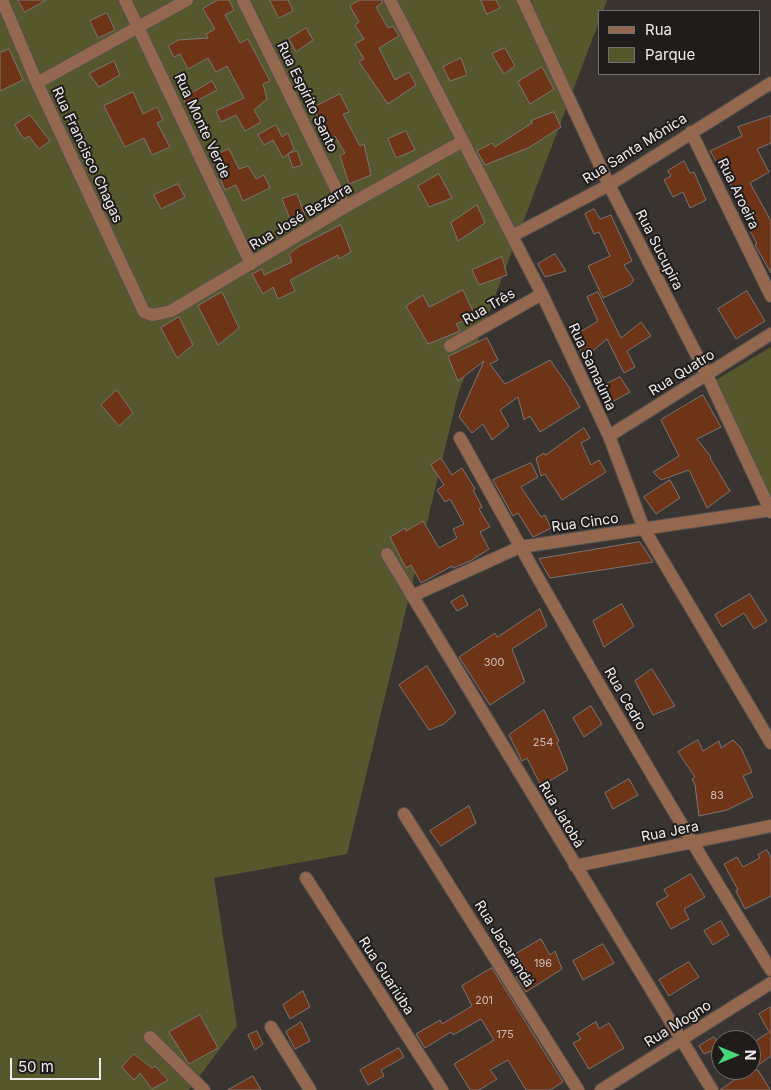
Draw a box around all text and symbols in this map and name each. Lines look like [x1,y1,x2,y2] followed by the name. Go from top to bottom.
[598,10,761,75] legend
[645,20,672,39] text: Rua
[273,39,341,155] street label: Rua Espírito Santo
[645,45,695,64] text: Parque
[170,71,234,181] street label: Rua Monte Verde
[48,85,126,225] street label: Rua Francisco Chagas
[580,110,690,188] street label: Rua Santa Mônica
[714,156,762,232] street label: Rua Aroeira
[247,180,355,254] street label: Rua José Bezerra
[632,207,686,293] street label: Rua Sucupira
[460,285,518,329] street label: Rua Três
[564,321,620,413] street label: Rua Samaúma
[646,346,718,400] street label: Rua Quatro
[550,510,620,536] street label: Rua Cinco
[484,656,504,670] house number: 300
[600,665,650,733] street label: Rua Cedro
[533,736,553,750] house number: 254
[535,779,587,851] street label: Rua Jatobá
[710,789,724,803] house number: 83
[640,818,700,846] street label: Rua Jera
[471,898,537,990] street label: Rua Jacarandá
[355,934,417,1018] street label: Rua Guariúba
[534,957,552,971] house number: 196
[475,994,493,1008] house number: 201
[642,997,714,1051] street label: Rua Mogno
[496,1028,514,1042] house number: 175
[711,1030,761,1080] north arrow
[12,1048,104,1080] scale bar
[742,1050,759,1060] text: N
[18,1057,54,1076] text: 50 m

